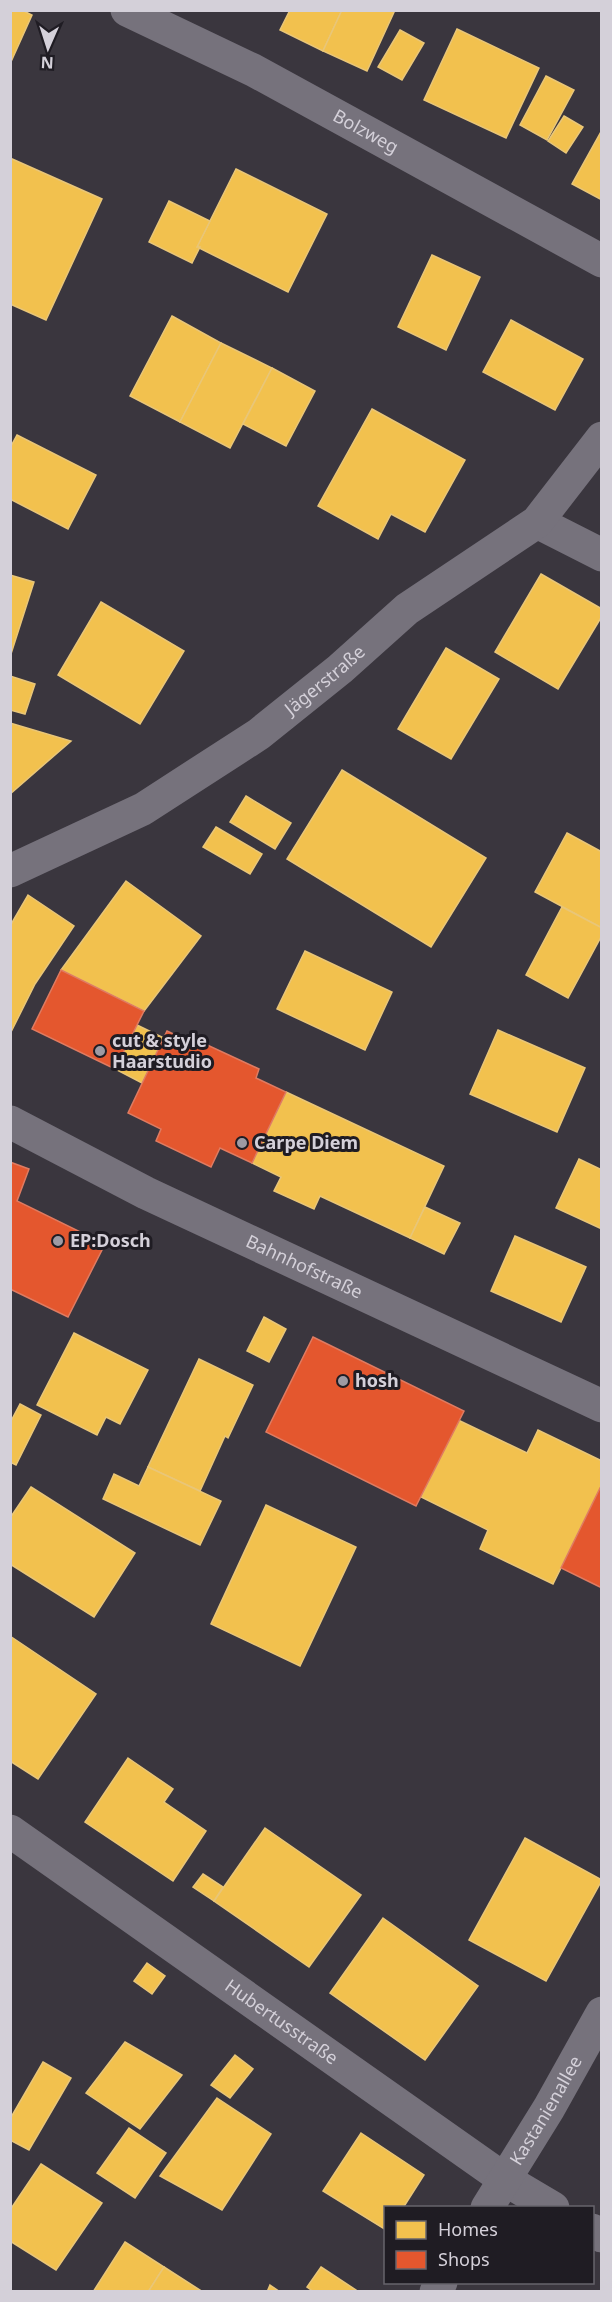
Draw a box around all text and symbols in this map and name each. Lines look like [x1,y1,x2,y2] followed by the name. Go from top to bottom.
[18,18,78,78] north arrow
[40,52,54,74] text: N
[329,103,403,158] street label: Bolzweg
[278,639,370,721] street label: Jägerstraße
[112,1028,212,1073] place label: cut & style Haarstudio
[93,1044,107,1058] marker: cut & style Haarstudio
[254,1130,358,1154] place label: Carpe Diem
[235,1136,249,1150] marker: Carpe Diem
[70,1228,151,1252] place label: EP:Dosch
[242,1228,367,1304] street label: Bahnhofstraße
[51,1234,65,1248] marker: EP:Dosch
[355,1368,399,1392] place label: hosh
[336,1374,350,1388] marker: hosh
[221,1973,343,2070] street label: Hubertusstraße
[504,2051,587,2169] street label: Kastanienallee
[384,2206,594,2284] legend
[438,2217,498,2241] text: Homes
[438,2247,490,2271] text: Shops

